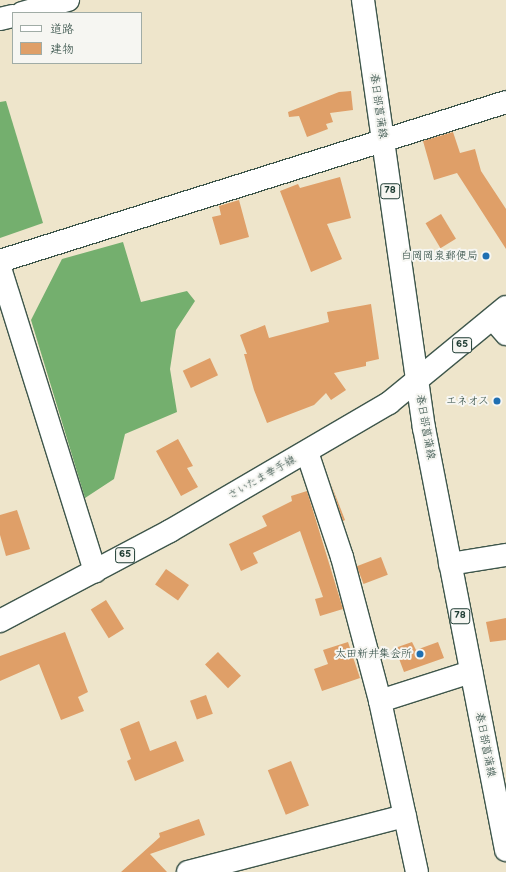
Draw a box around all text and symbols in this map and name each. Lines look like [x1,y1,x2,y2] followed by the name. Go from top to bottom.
[12,12,142,64] legend
[50,22,74,37] text: 道路
[50,42,74,57] text: 建物
[367,72,389,140] street label: 春日部菖蒲線
[380,183,400,199] road number: 78
[401,249,478,263] place label: 白岡岡泉郵便局
[481,251,491,261] marker: 白岡岡泉郵便局
[452,337,472,353] road number: 65
[413,393,437,461] street label: 春日部菖蒲線
[445,394,489,408] place label: エネオス
[492,396,502,406] marker: エネオス
[225,453,299,503] street label: さいたま幸手線
[115,547,135,563] road number: 65
[450,608,470,624] road number: 78
[335,647,412,661] place label: 太田新井集会所
[415,649,425,659] marker: 太田新井集会所
[472,711,498,779] street label: 春日部菖蒲線

